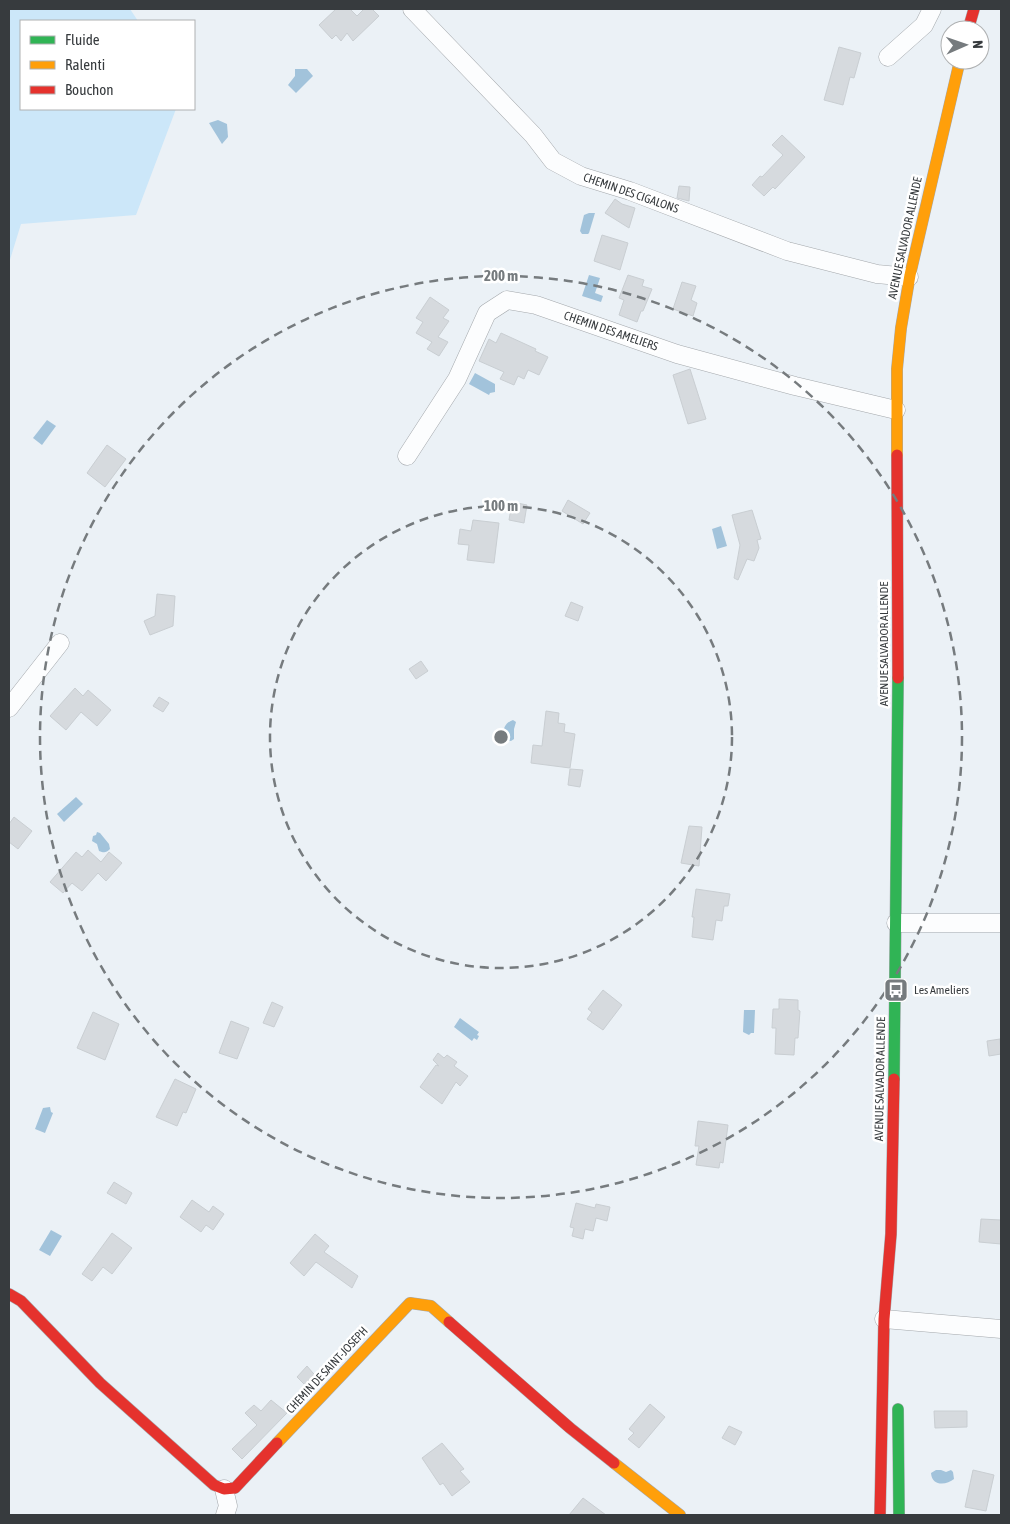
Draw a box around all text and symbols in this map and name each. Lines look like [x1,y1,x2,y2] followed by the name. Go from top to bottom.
[20,20,195,110] legend
[940,20,990,70] north arrow
[65,31,100,48] text: Fluide
[970,40,986,49] text: N
[65,56,105,73] text: Ralenti
[65,81,114,98] text: Bouchon
[581,170,681,216] street label: CHEMIN DES CIGALONS
[885,176,925,300] street label: AVENUE SALVADOR ALLENDE
[484,267,518,284] text: 200 m
[562,308,660,354] street label: CHEMIN DES AMELIERS
[484,497,518,514] text: 100 m
[877,582,891,706] street label: AVENUE SALVADOR ALLENDE
[492,728,510,746] centre of rings
[883,977,909,1003] bus stop icon: Les Ameliers
[914,983,969,997] place label: Les Ameliers
[872,1017,888,1141] street label: AVENUE SALVADOR ALLENDE
[283,1324,371,1416] street label: CHEMIN DE SAINT-JOSEPH

